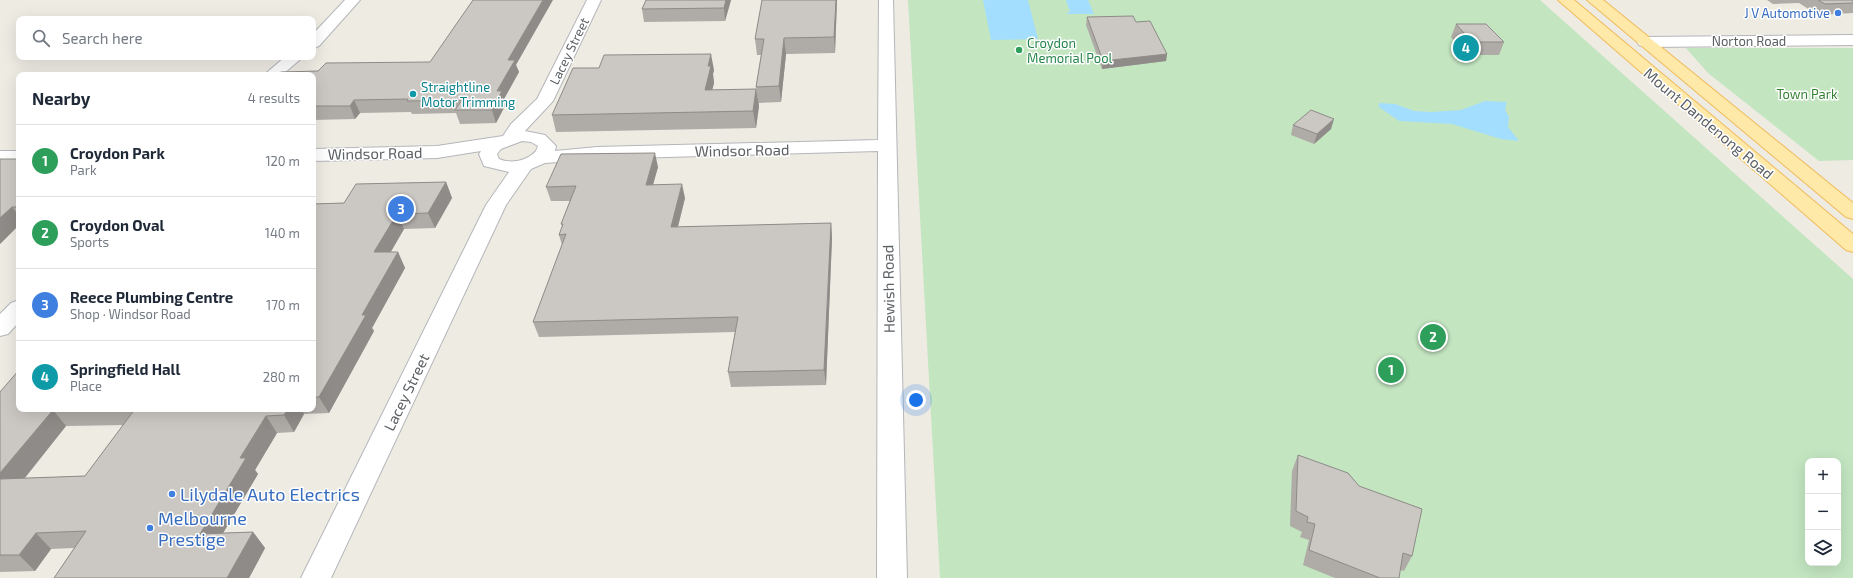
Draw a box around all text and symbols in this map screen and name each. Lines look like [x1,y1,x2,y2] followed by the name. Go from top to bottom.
[1744,5,1830,21] place label: J V Automotive
[1833,8,1843,18] marker: J V Automotive
[546,15,592,87] street label: Lacey Street
[16,16,316,60] search box
[30,27,52,49] icon: search
[62,29,143,47] text: Search here
[1453,33,1479,63] pin: 4
[1712,33,1786,49] street label: Norton Road
[1027,35,1113,66] place label: Croydon Memorial Pool
[1014,45,1024,55] marker: Croydon Memorial Pool
[1640,63,1778,183] street label: Mount Dandenong Road
[421,79,515,110] place label: Straightline Motor Trimming
[1776,86,1838,102] park label: Town Park
[32,88,90,108] text: Nearby
[408,89,418,99] marker: Straightline Motor Trimming
[248,90,300,106] text: 4 results
[694,140,790,160] street label: Windsor Road
[327,143,423,163] street label: Windsor Road
[70,144,165,162] text: Croydon Park
[42,153,48,169] text: 1
[265,153,300,169] text: 120 m
[70,162,97,178] text: Park
[388,194,414,224] pin: 3
[70,216,164,234] text: Croydon Oval
[41,225,49,241] text: 2
[265,225,300,241] text: 140 m
[70,234,109,250] text: Sports
[878,245,898,333] street label: Hewish Road
[70,288,233,306] text: Reece Plumbing Centre
[41,297,49,313] text: 3
[266,297,300,313] text: 170 m
[70,306,191,322] text: Shop · Windsor Road
[1420,322,1446,352] pin: 2
[380,350,433,434] street label: Lacey Street
[1378,355,1404,385] pin: 1
[70,360,180,378] text: Springfield Hall
[41,369,49,385] text: 4
[263,369,300,385] text: 280 m
[70,378,102,394] text: Place
[906,390,926,410] your location
[1805,458,1841,566] map controls
[1805,458,1841,494] button: +
[180,483,360,505] place label: Lilydale Auto Electrics
[167,489,177,499] marker: Lilydale Auto Electrics
[1805,494,1841,530] button: −
[158,507,247,550] place label: Melbourne Prestige
[145,523,155,533] marker: Melbourne Prestige
[1805,530,1841,566] button: layers

